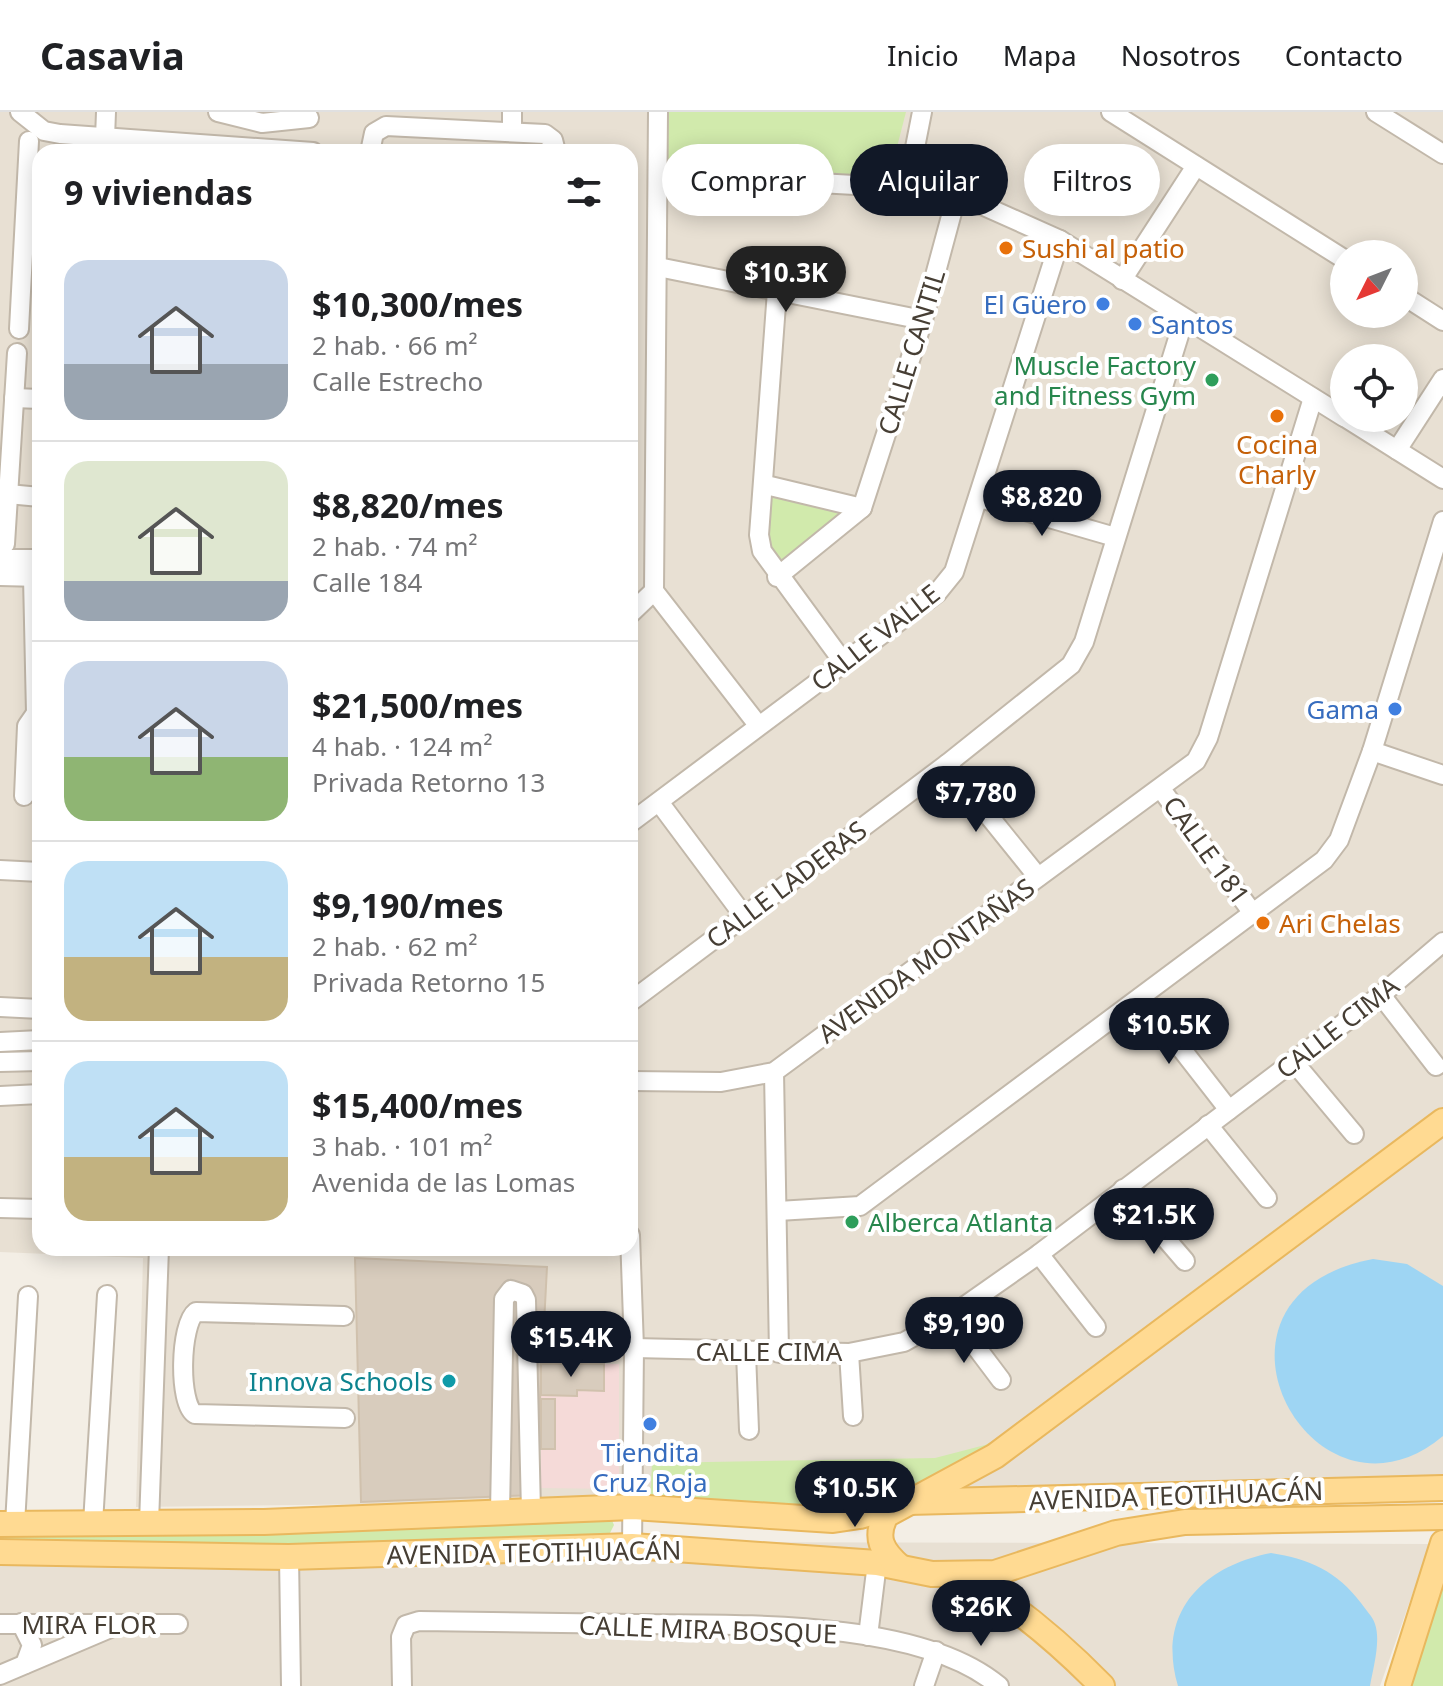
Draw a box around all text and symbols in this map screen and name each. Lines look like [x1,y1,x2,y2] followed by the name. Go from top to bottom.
[40,29,185,81] text: Casavia
[887,36,959,74] text: Inicio
[1003,36,1077,74] text: Mapa
[1121,36,1241,74] text: Nosotros
[1285,36,1403,74] text: Contacto
[662,144,834,216] chip: Comprar
[850,144,1008,216] chip: Alquilar
[1024,144,1160,216] chip: Filtros
[64,169,253,215] text: 9 viviendas
[562,170,606,214] icon: filters
[1022,230,1185,266] place label: Sushi al patio
[997,239,1015,257] marker: Sushi al patio
[1330,240,1418,328] north arrow
[1330,240,1418,432] map controls
[721,246,851,314] pin: $10.3K
[744,254,828,290] text: $10.3K
[869,265,953,439] street label: CALLE CANTIL
[312,281,523,327] text: $10,300/mes
[983,286,1087,322] place label: El Güero
[128,292,224,388] icon: home
[1094,295,1112,313] marker: El Güero
[1151,306,1234,342] place label: Santos
[1126,315,1144,333] marker: Santos
[312,327,478,363] text: 2 hab. · 66 m²
[1330,344,1418,432] button: locate
[994,347,1197,413] place label: Muscle Factory and Fitness Gym
[312,363,483,399] text: Calle Estrecho
[1203,371,1221,389] marker: Muscle Factory and Fitness Gym
[1268,407,1286,425] marker: Cocina Charly
[1236,426,1318,492] place label: Cocina Charly
[977,470,1107,538] pin: $8,820
[1001,478,1083,514] text: $8,820
[312,482,504,528] text: $8,820/mes
[128,493,224,589] icon: home
[312,528,478,564] text: 2 hab. · 74 m²
[312,564,422,600] text: Calle 184
[803,575,947,699] street label: CALLE VALLE
[312,682,523,728] text: $21,500/mes
[1307,691,1379,727] place label: Gama
[128,693,224,789] icon: home
[1386,700,1404,718] marker: Gama
[312,728,493,764] text: 4 hab. · 124 m²
[312,764,545,800] text: Privada Retorno 13
[911,766,1041,834] pin: $7,780
[935,774,1017,810] text: $7,780
[1155,788,1259,912] street label: CALLE 181
[698,812,874,956] street label: CALLE LADERAS
[810,869,1042,1051] street label: AVENIDA MONTAÑAS
[312,882,504,928] text: $9,190/mes
[128,893,224,989] icon: home
[1279,905,1401,941] place label: Ari Chelas
[1254,914,1272,932] marker: Ari Chelas
[312,928,478,964] text: 2 hab. · 62 m²
[312,964,545,1000] text: Privada Retorno 15
[1268,967,1406,1086] street label: CALLE CIMA
[1104,998,1234,1066] pin: $10.5K
[1127,1006,1211,1042] text: $10.5K
[312,1082,523,1128] text: $15,400/mes
[128,1093,224,1189] icon: home
[312,1128,493,1164] text: 3 hab. · 101 m²
[312,1164,575,1200] text: Avenida de las Lomas
[1089,1188,1219,1256] pin: $21.5K
[1112,1196,1196,1232] text: $21.5K
[868,1204,1053,1240] place label: Alberca Atlanta
[843,1213,861,1231] marker: Alberca Atlanta
[899,1297,1029,1365] pin: $9,190
[923,1305,1005,1341] text: $9,190
[506,1311,636,1379] pin: $15.4K
[529,1319,613,1355] text: $15.4K
[696,1333,843,1369] street label: CALLE CIMA
[249,1363,433,1399] place label: Innova Schools
[440,1372,458,1390] marker: Innova Schools
[641,1415,659,1433] marker: Tiendita Cruz Roja
[592,1434,708,1500] place label: Tiendita Cruz Roja
[790,1461,920,1529] pin: $10.5K
[813,1469,897,1505] text: $10.5K
[1028,1472,1324,1518] street label: AVENIDA TEOTIHUACÁN
[386,1531,682,1573] street label: AVENIDA TEOTIHUACÁN
[934,1580,1028,1648] pin: $26K
[950,1588,1012,1624] text: $26K
[21,1606,157,1642] street label: MIRA FLOR
[578,1606,838,1652] street label: CALLE MIRA BOSQUE

